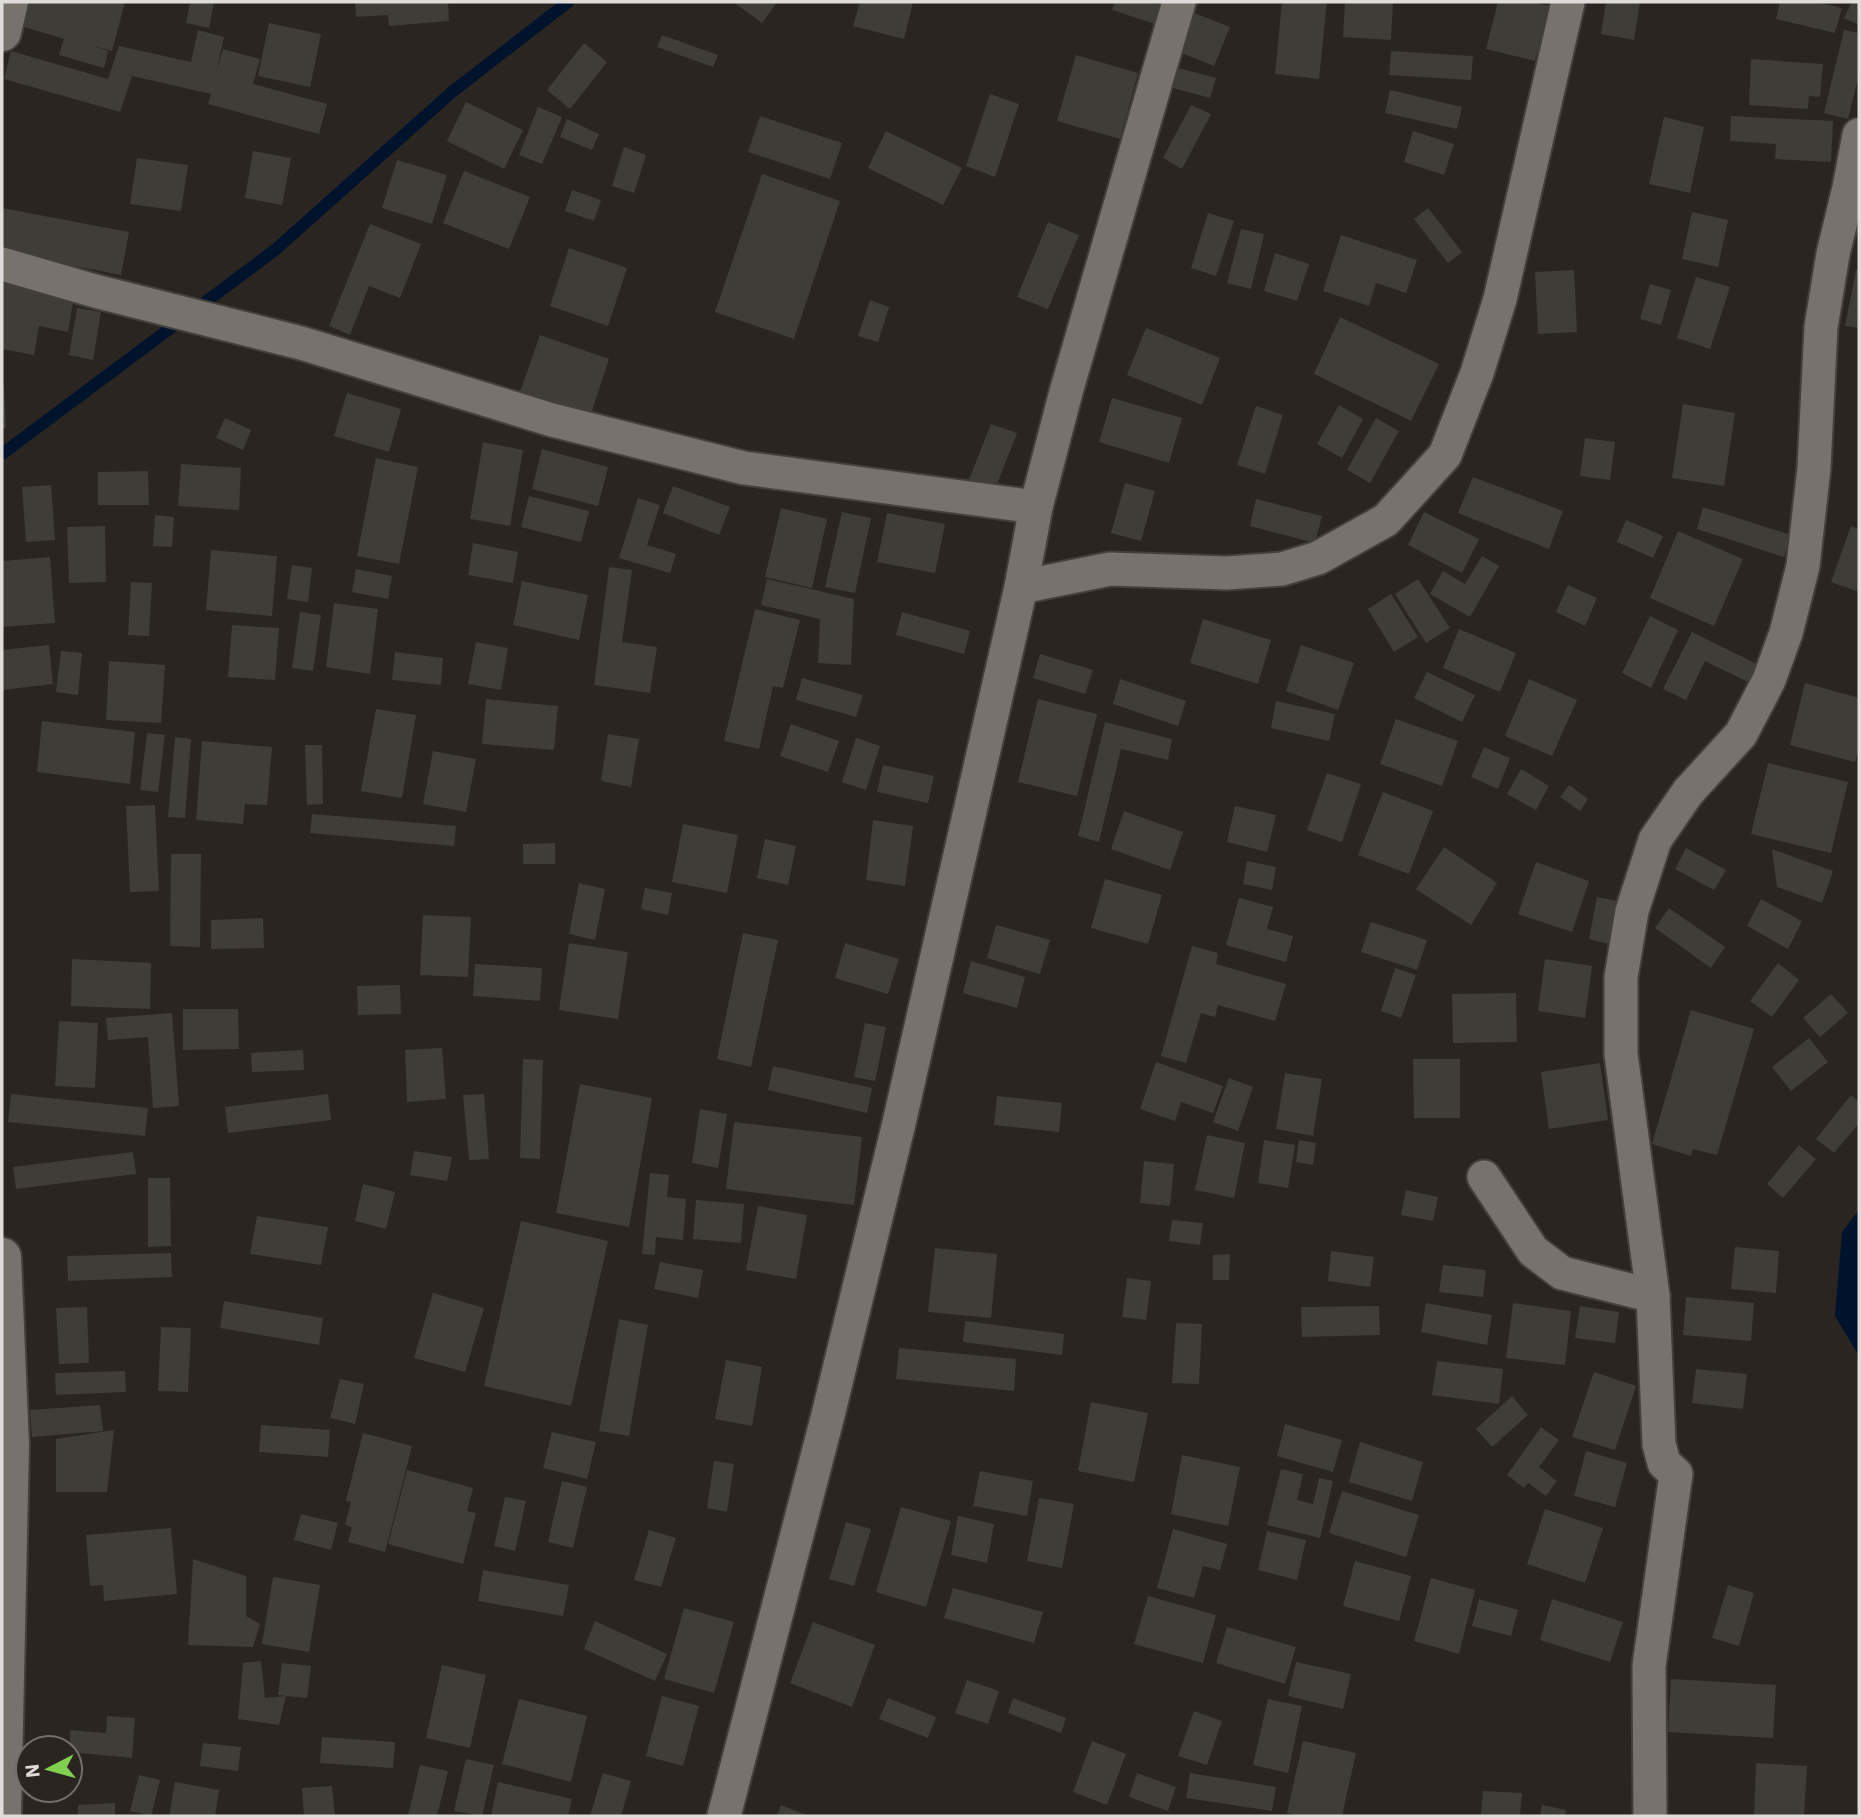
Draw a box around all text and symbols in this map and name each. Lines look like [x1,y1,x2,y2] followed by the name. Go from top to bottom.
[14,1734,84,1804] north arrow
[19,1763,45,1779] text: N

